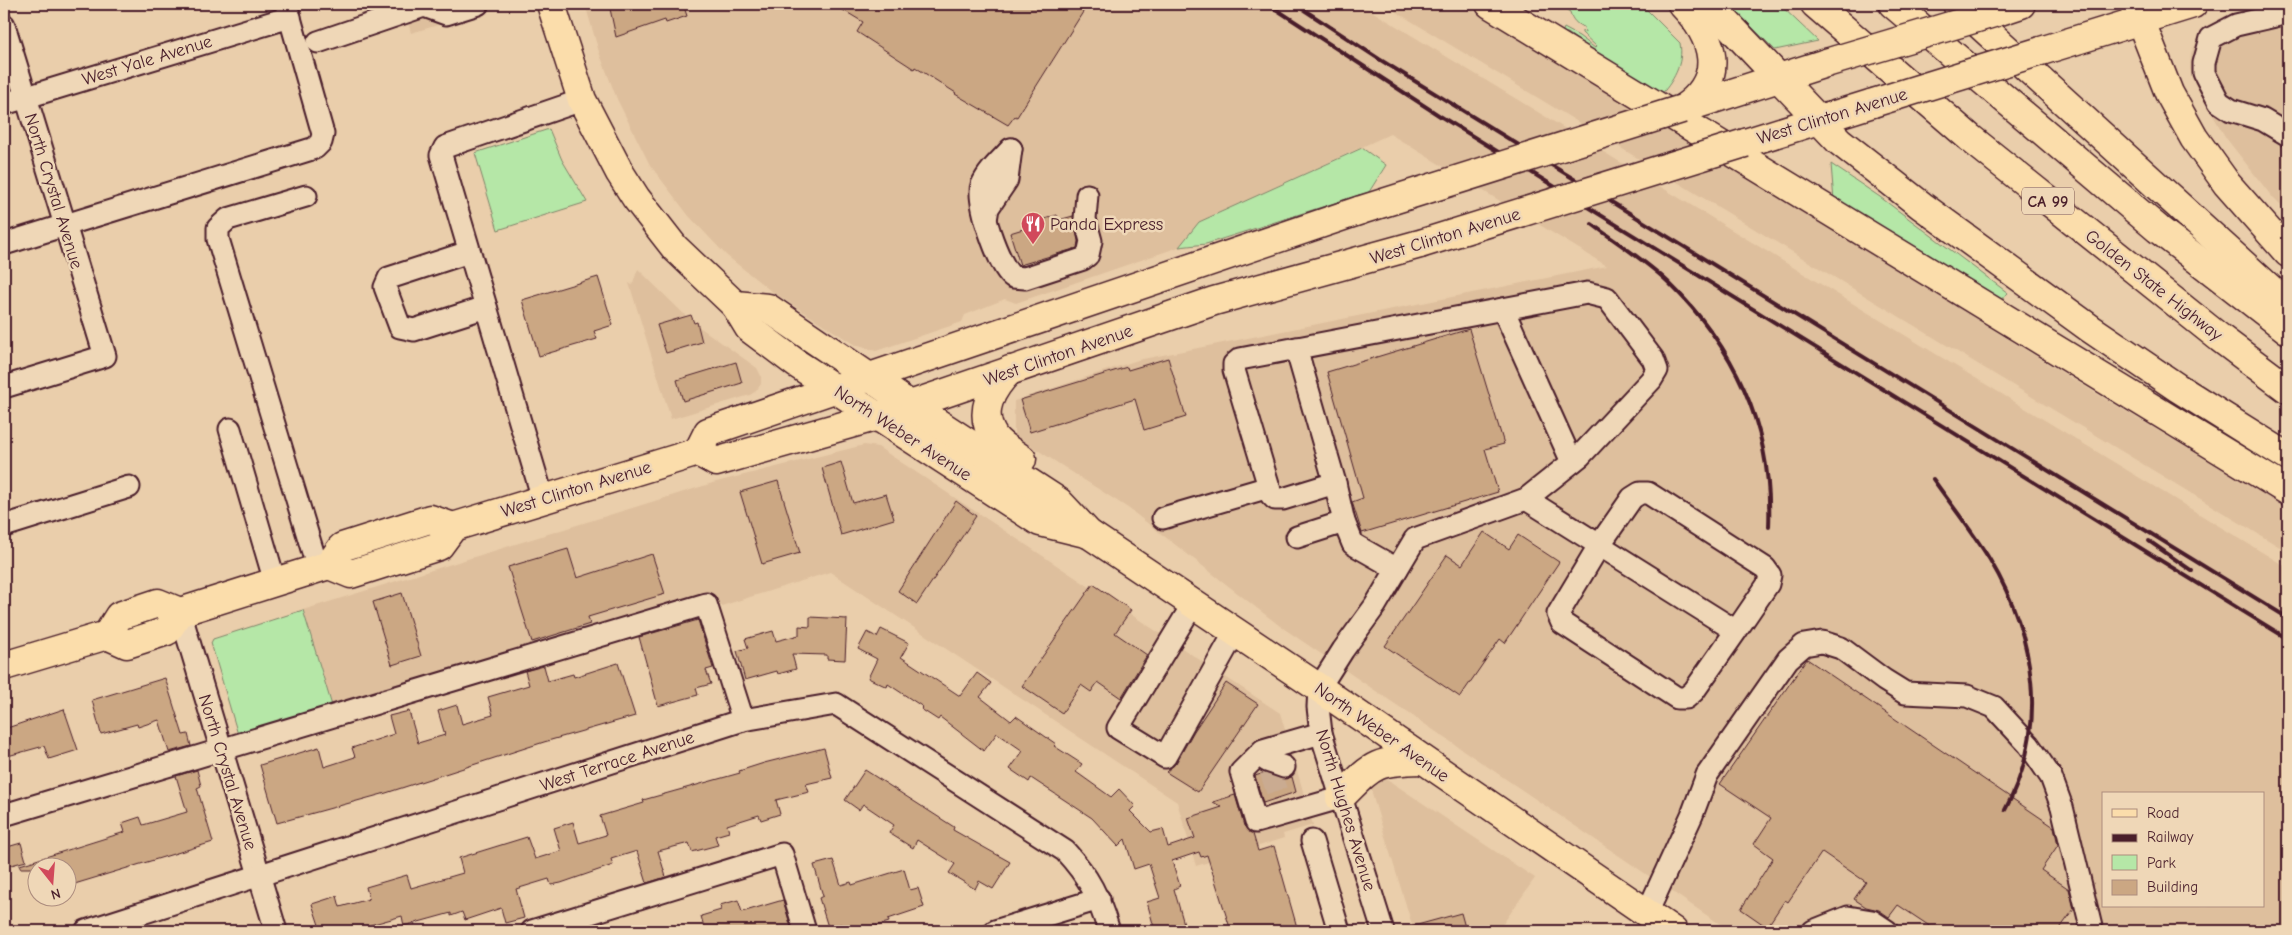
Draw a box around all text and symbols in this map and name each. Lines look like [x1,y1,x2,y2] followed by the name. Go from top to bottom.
[80,31,215,90] street label: West Yale Avenue
[1754,84,1910,149] street label: West Clinton Avenue
[20,111,87,272] street label: North Crystal Avenue
[2022,188,2074,215] road number: CA 99
[1367,204,1523,269] street label: West Clinton Avenue
[1020,211,1046,245] restaurant icon: Panda Express
[1050,214,1163,235] place label: Panda Express
[2081,225,2227,346] street label: Golden State Highway
[981,320,1135,391] street label: West Clinton Avenue
[830,381,975,486] street label: North Weber Avenue
[498,457,654,522] street label: West Clinton Avenue
[1310,678,1453,787] street label: North Weber Avenue
[194,692,261,853] street label: North Crystal Avenue
[537,727,697,796] street label: West Terrace Avenue
[1311,727,1380,894] street label: North Hughes Avenue
[2102,792,2264,908] legend
[2147,804,2179,822] text: Road
[2147,828,2194,846] text: Railway
[2147,854,2176,872] text: Park
[28,858,78,908] north arrow
[2147,878,2198,896] text: Building
[49,884,63,903] text: N

